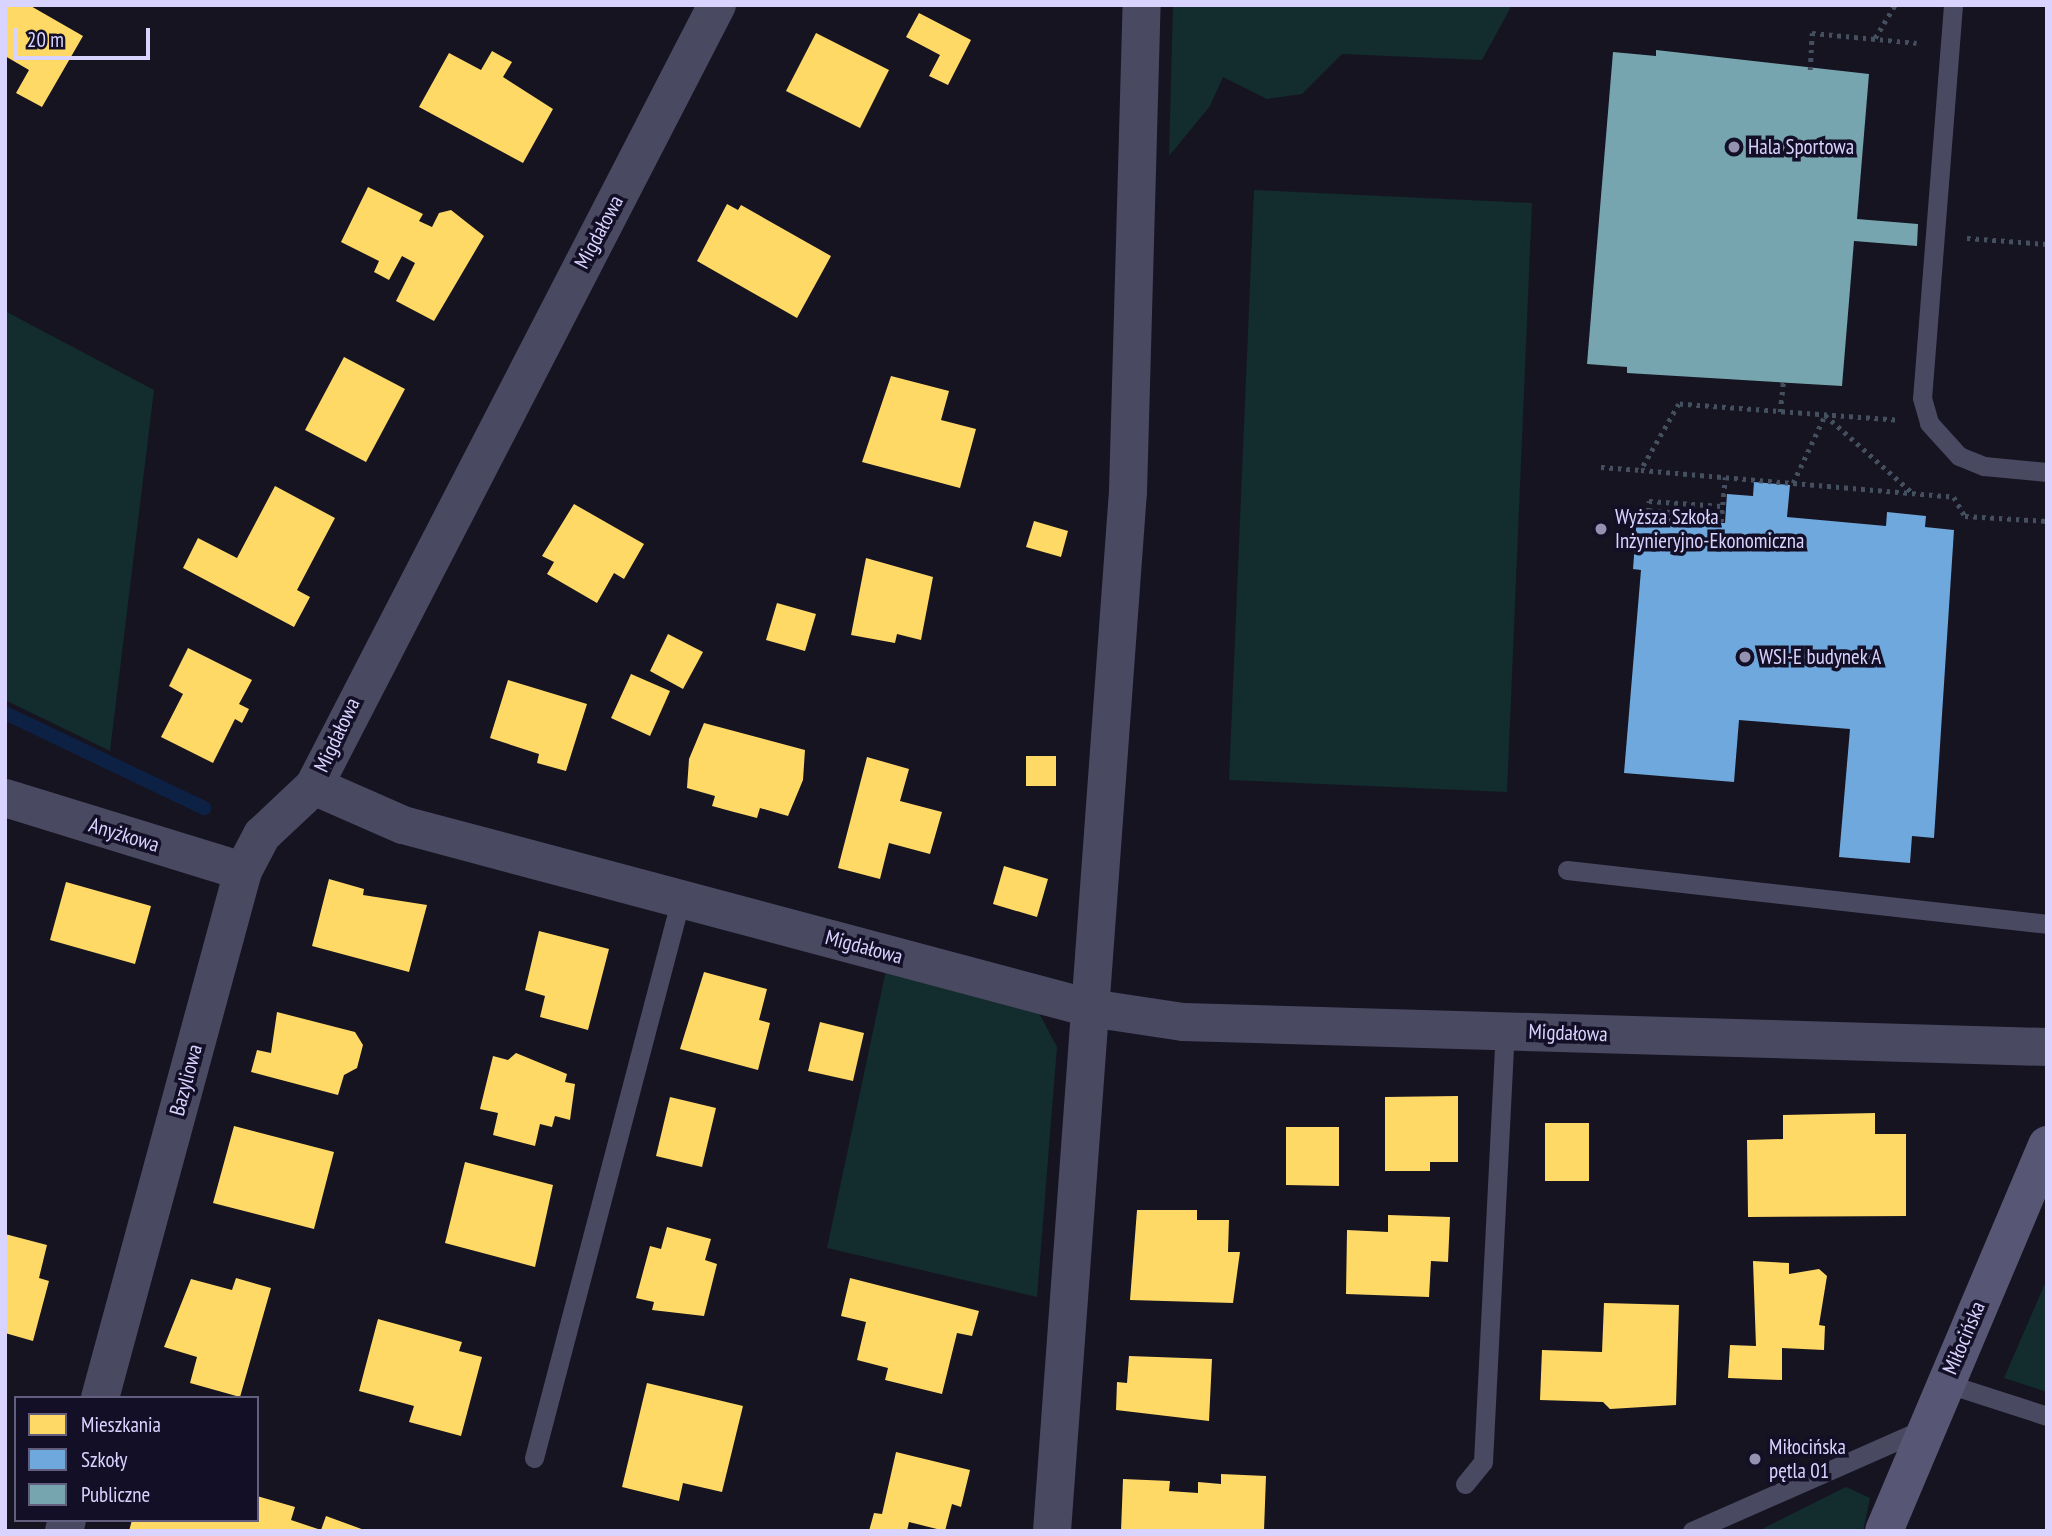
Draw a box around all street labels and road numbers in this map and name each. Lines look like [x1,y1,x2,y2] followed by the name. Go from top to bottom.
[569,191,629,273] street label: Migdałowa
[309,694,365,776] street label: Migdałowa
[86,812,162,858] street label: Anyżkowa
[823,925,905,969] street label: Migdałowa
[1528,1019,1608,1047] street label: Migdałowa
[164,1042,208,1118] street label: Bazyliowa
[1937,1298,1991,1378] street label: Miłocińska

